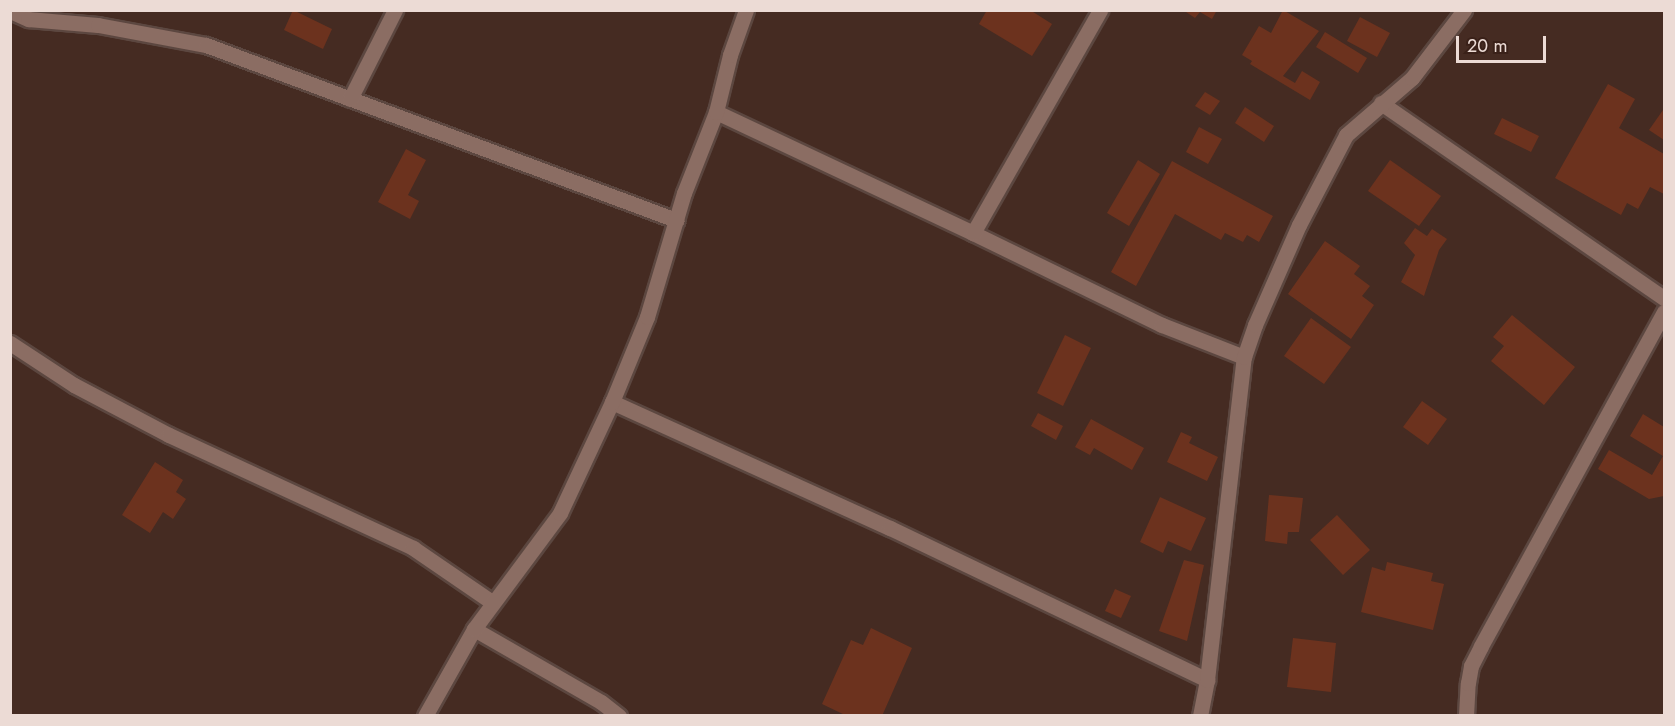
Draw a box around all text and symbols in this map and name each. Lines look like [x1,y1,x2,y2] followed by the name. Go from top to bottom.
[1459,24,1549,62] scale bar
[1467,33,1507,59] text: 20 m

